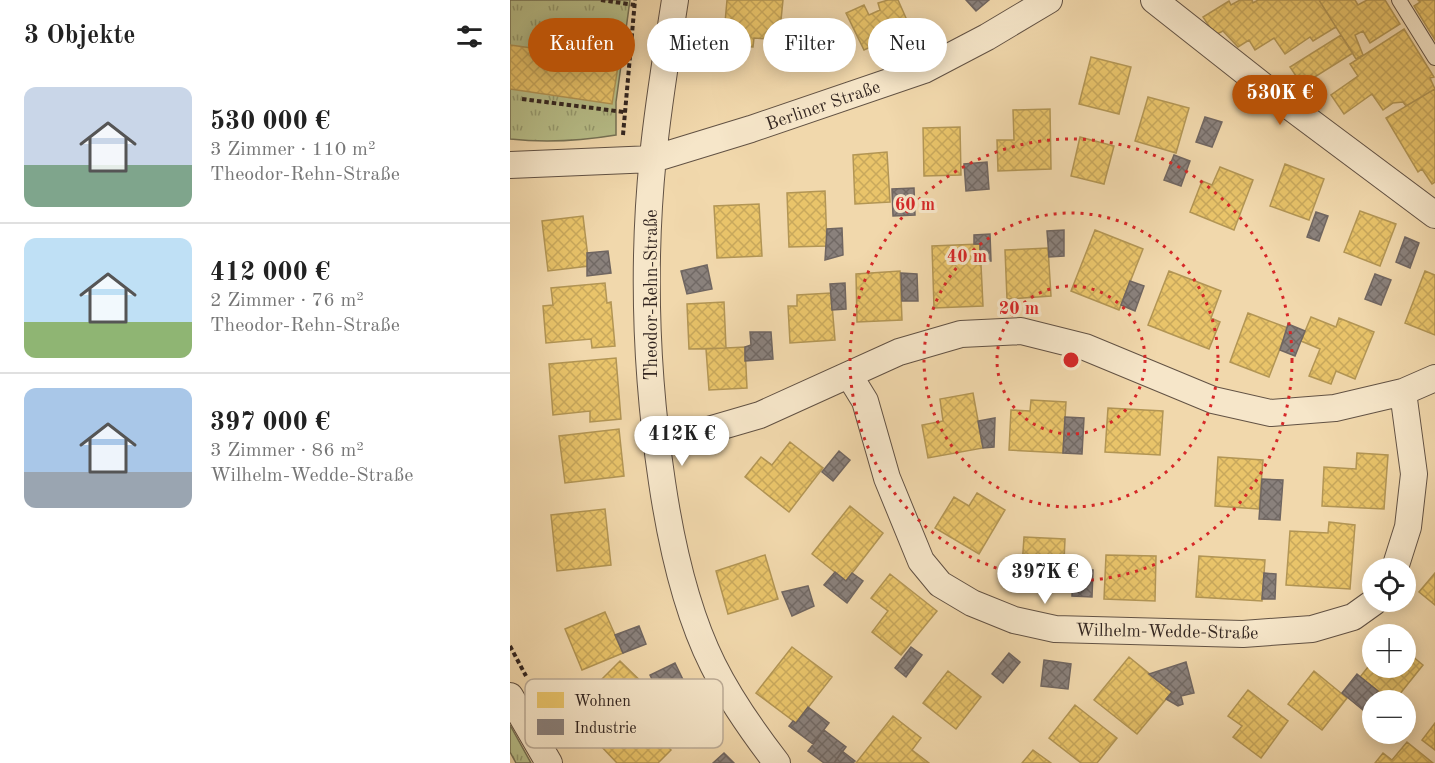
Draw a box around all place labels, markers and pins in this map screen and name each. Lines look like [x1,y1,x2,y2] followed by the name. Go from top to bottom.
[1231,75,1329,126] pin: 530K €
[1061,350,1081,370] centre of rings
[633,416,731,467] pin: 412K €
[996,554,1094,605] pin: 397K €

